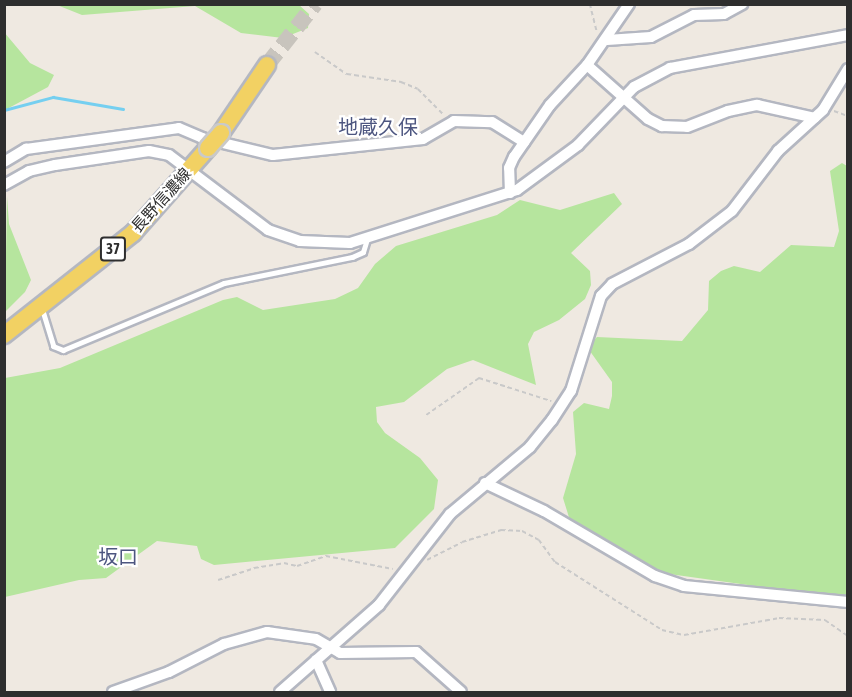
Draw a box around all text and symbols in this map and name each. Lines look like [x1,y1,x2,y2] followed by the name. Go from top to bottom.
[338,114,418,138] district label: 地蔵久保
[127,164,195,236] street label: 長野信濃線
[100,237,126,261] road number: 37
[98,544,138,568] district label: 坂口

